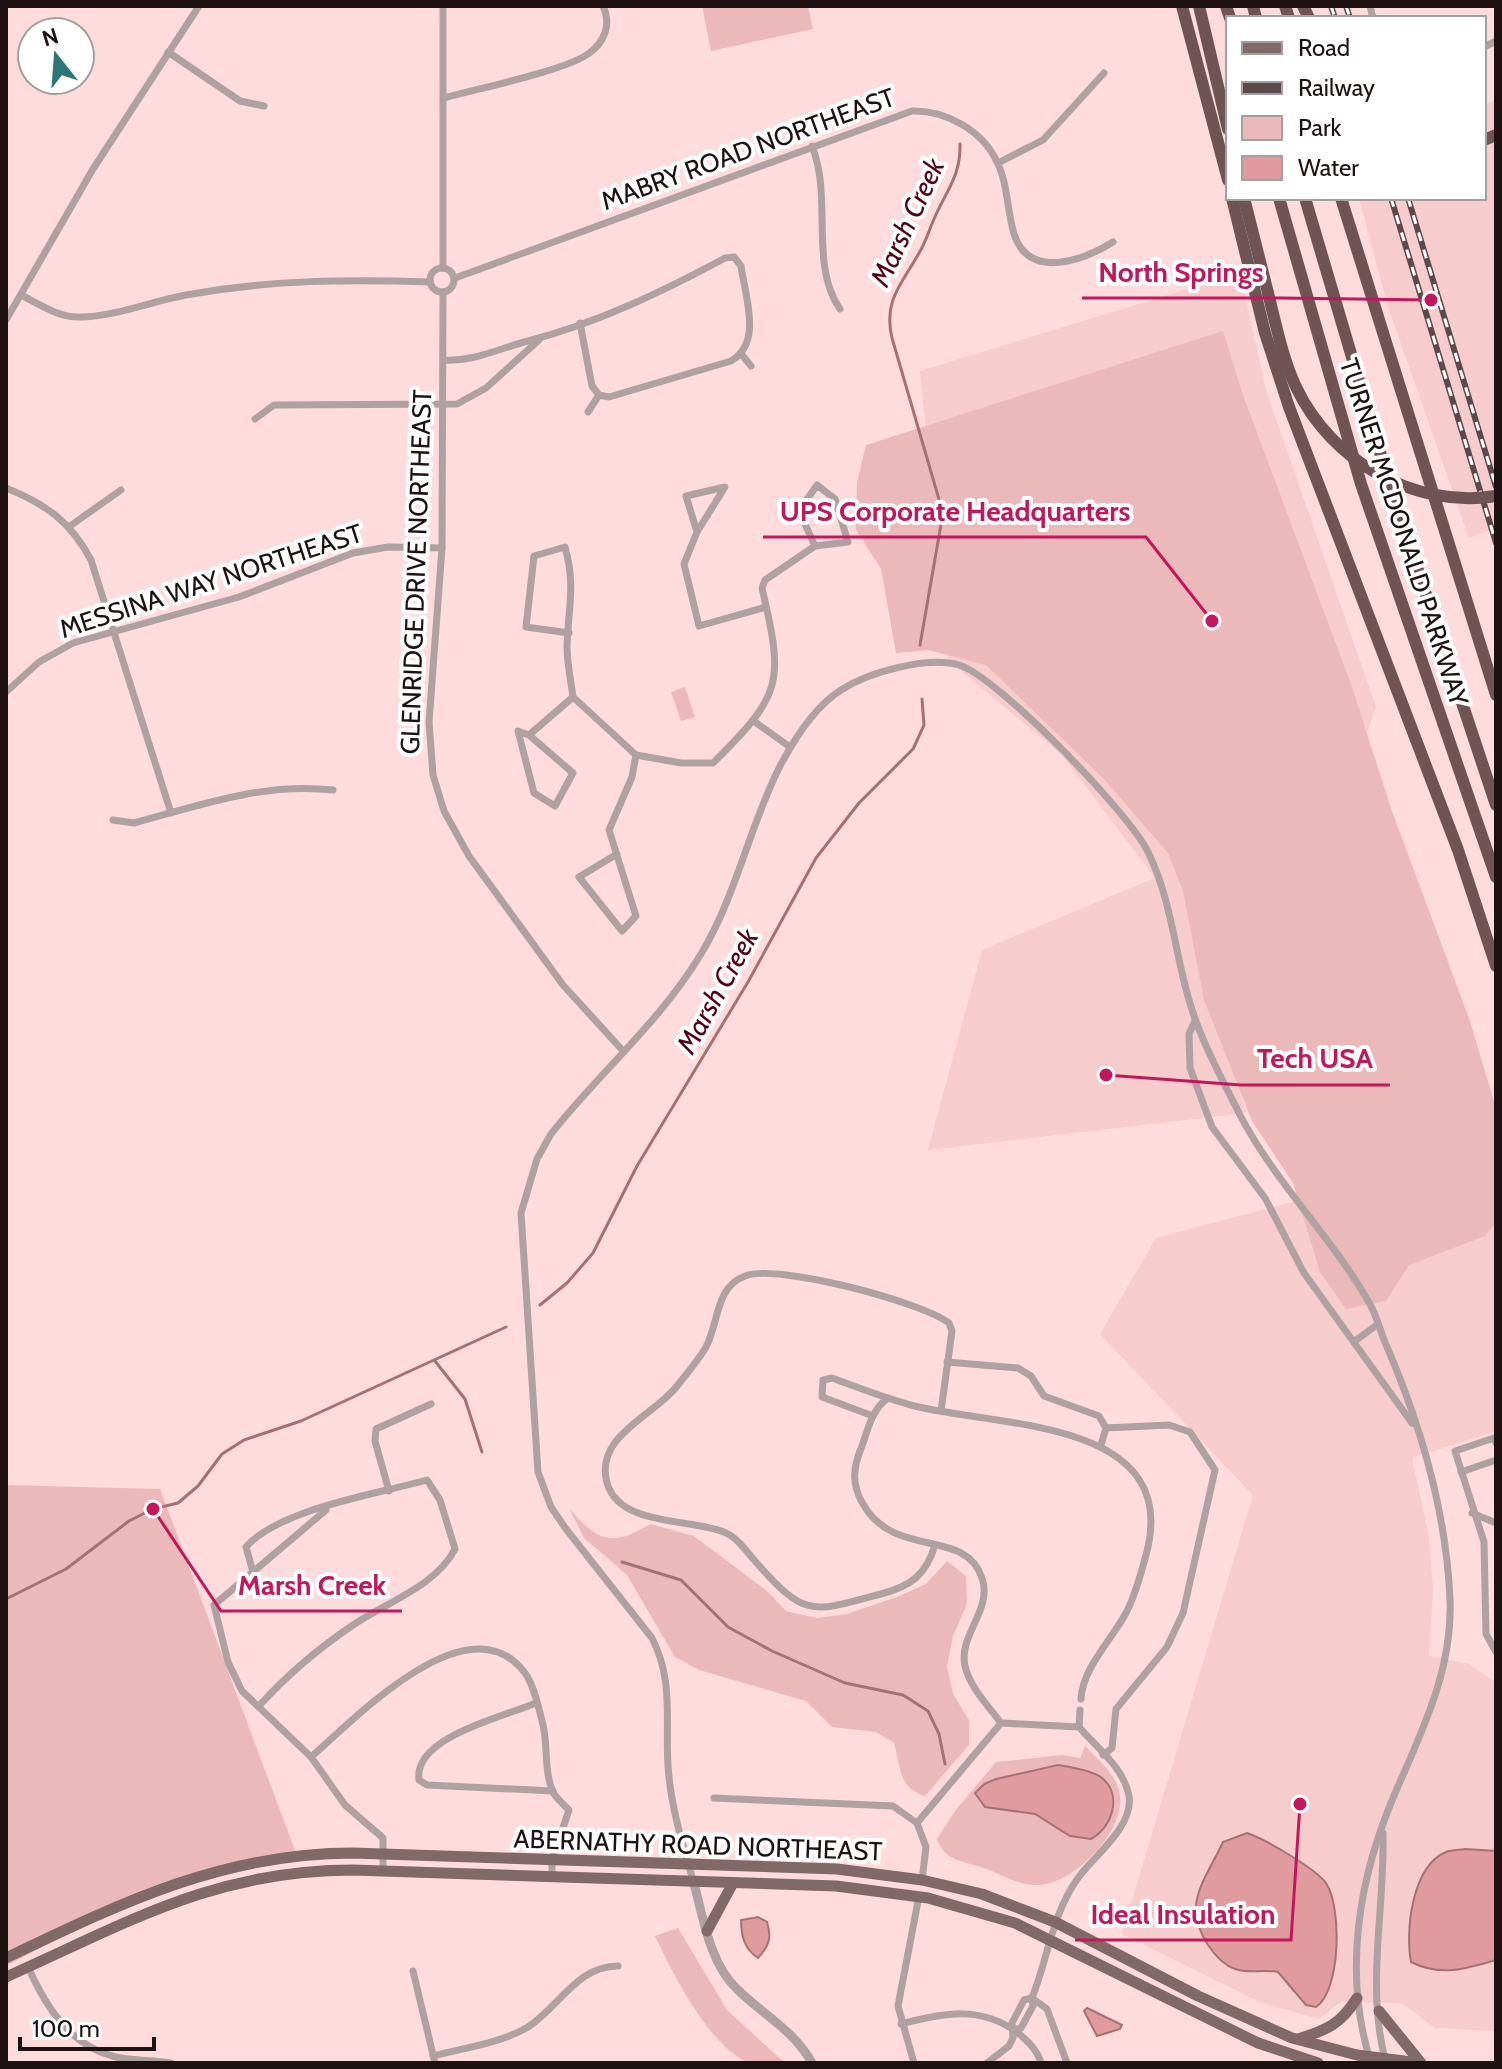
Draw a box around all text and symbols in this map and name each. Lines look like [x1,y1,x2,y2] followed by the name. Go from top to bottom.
[16,16,96,96] north arrow
[1226,16,1486,200] legend
[39,22,62,53] text: N
[1298,33,1350,62] text: Road
[1298,73,1375,102] text: Railway
[597,81,899,217] street label: MABRY ROAD NORTHEAST
[1298,113,1341,142] text: Park
[862,152,952,292] water label: Marsh Creek
[1298,153,1359,182] text: Water
[1082,246,1280,298] callout: North Springs
[1098,255,1264,289] text: North Springs
[1333,354,1475,710] street label: TURNER MCDONALD PARKWAY
[394,389,438,755] street label: GLENRIDGE DRIVE NORTHEAST
[763,485,1146,537] callout: UPS Corporate Headquarters
[780,494,1130,528] text: UPS Corporate Headquarters
[56,517,367,645] street label: MESSINA WAY NORTHEAST
[668,922,766,1060] water label: Marsh Creek
[1241,1033,1390,1085] callout: Tech USA
[1257,1041,1374,1075] text: Tech USA
[221,1559,402,1611] callout: Marsh Creek
[238,1568,387,1602] text: Marsh Creek
[513,1823,883,1867] street label: ABERNATHY ROAD NORTHEAST
[1075,1888,1291,1940] callout: Ideal Insulation
[1091,1897,1275,1931] text: Ideal Insulation
[20,2001,154,2051] scale bar
[32,2014,100,2043] text: 100 m

